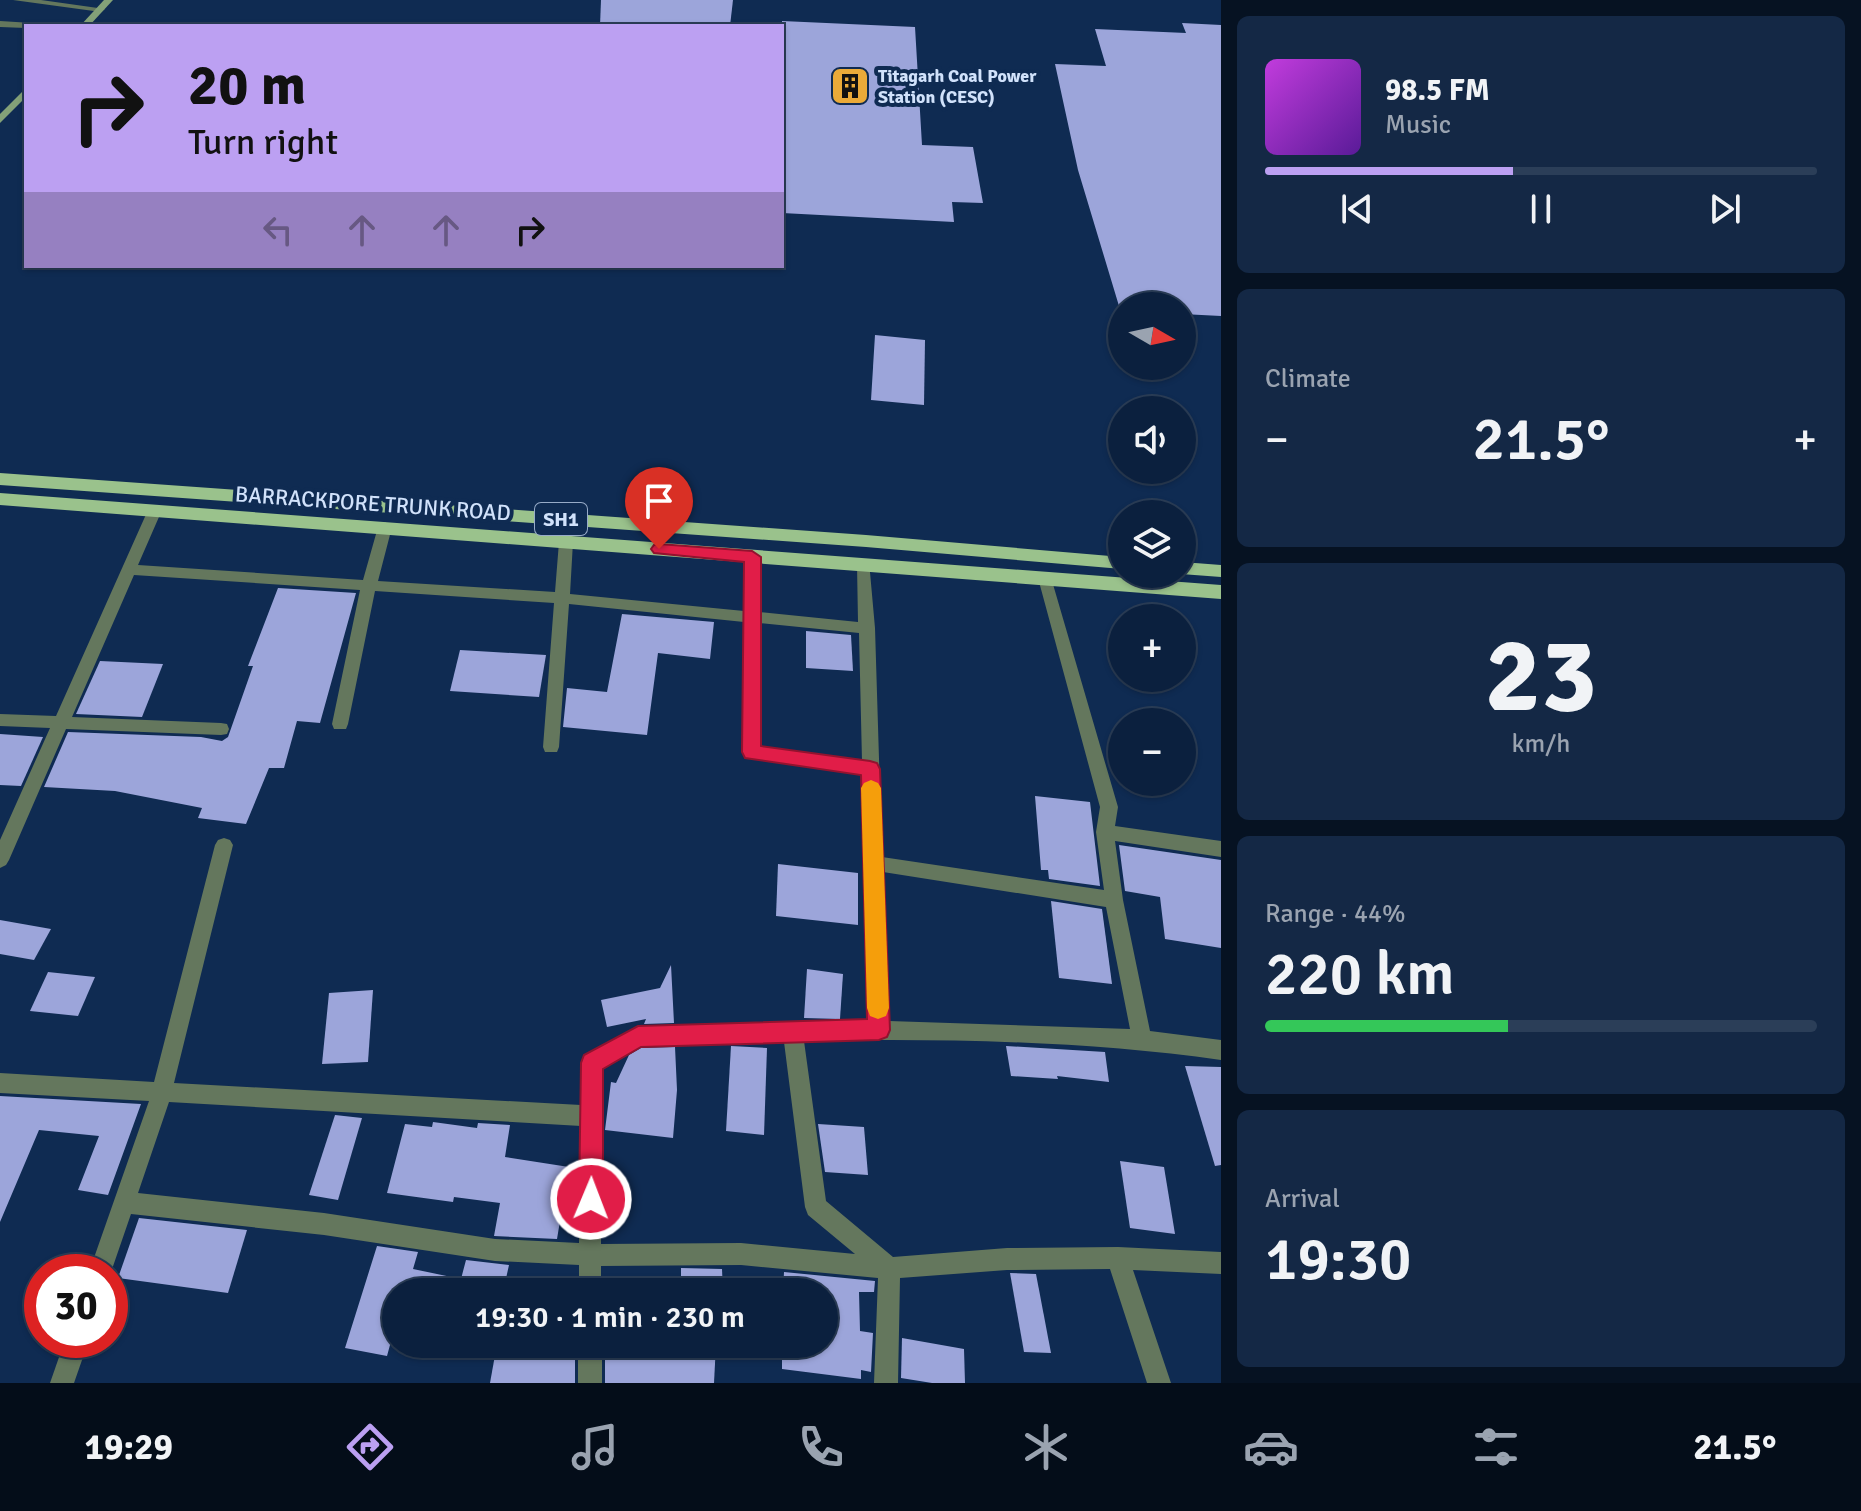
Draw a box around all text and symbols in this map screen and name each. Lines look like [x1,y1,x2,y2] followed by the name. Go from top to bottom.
[188,51,306,120] text: 20 m
[56,56,160,160] icon: right
[829,65,871,107] building icon: Titagarh Coal Power Station (CESC)
[878,65,1037,108] place label: Titagarh Coal Power Station (CESC)
[1385,72,1490,109] text: 98.5 FM
[1385,109,1451,141] text: Music
[188,120,338,165] text: Turn right
[1335,187,1379,231] icon: previous
[1519,187,1563,231] icon: pause
[1703,187,1747,231] icon: next
[256,208,300,252] icon: left
[340,208,384,252] icon: ahead
[424,208,468,252] icon: ahead
[508,208,552,252] icon: right
[1108,292,1196,380] north arrow
[1108,292,1196,796] map controls
[1265,363,1351,395] text: Climate
[1108,396,1196,484] button: sound
[1473,403,1609,477] text: 21.5°
[1265,413,1289,467] text: −
[1793,413,1817,467] text: +
[625,467,693,549] pin
[637,479,681,523] icon: arrive
[234,480,512,527] street label: BARRACKPORE TRUNK ROAD
[1108,500,1196,588] button: layers
[535,503,587,535] road number: SH1
[1108,604,1196,692] button: +
[1485,612,1597,740] text: 23
[1108,708,1196,796] button: −
[1512,728,1570,760] text: km/h
[1265,898,1406,930] text: Range · 44%
[1265,938,1454,1012] text: 220 km
[549,1157,633,1241] position arrow
[1265,1183,1340,1215] text: Arrival
[1265,1223,1412,1297] text: 19:30
[24,1254,128,1358] speed limit sign: 30
[475,1299,745,1336] text: 19:30 · 1 min · 230 m
[342,1419,398,1475] icon: directions
[567,1419,623,1475] icon: music
[793,1419,849,1475] icon: phone
[1018,1419,1074,1475] icon: climate
[1243,1419,1299,1475] icon: car
[1468,1419,1524,1475] icon: filters
[85,1425,173,1470] text: 19:29
[1693,1425,1776,1470] text: 21.5°

